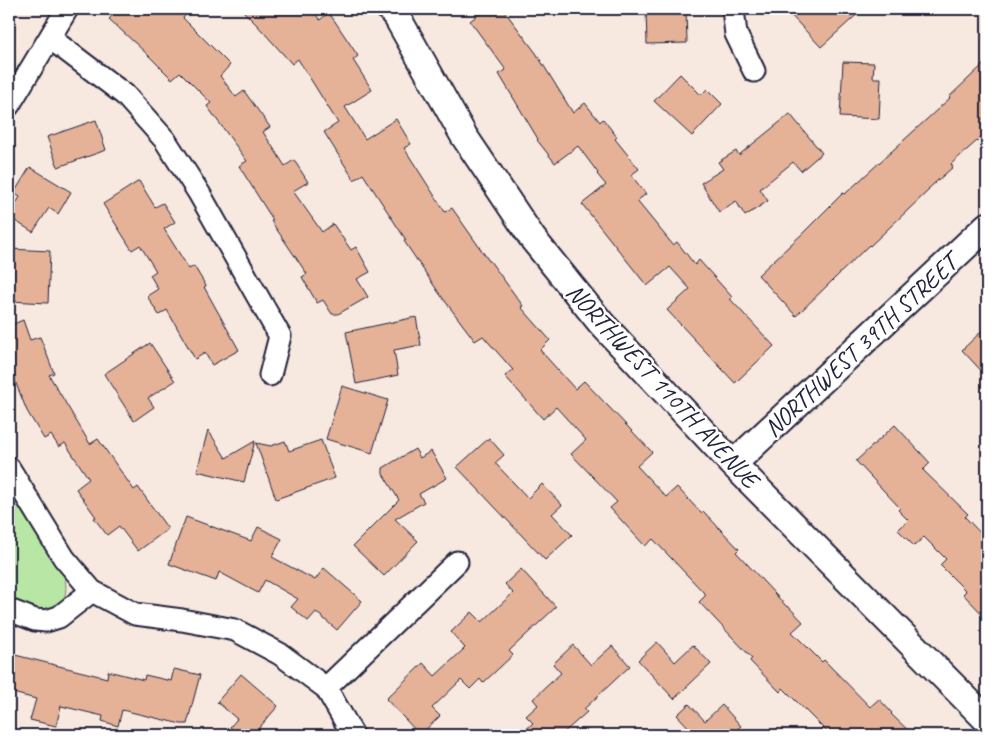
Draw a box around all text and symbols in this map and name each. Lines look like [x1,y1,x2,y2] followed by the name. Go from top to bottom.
[757,243,969,444] street label: NORTHWEST 39TH STREET
[559,277,767,497] street label: NORTHWEST 110TH AVENUE

